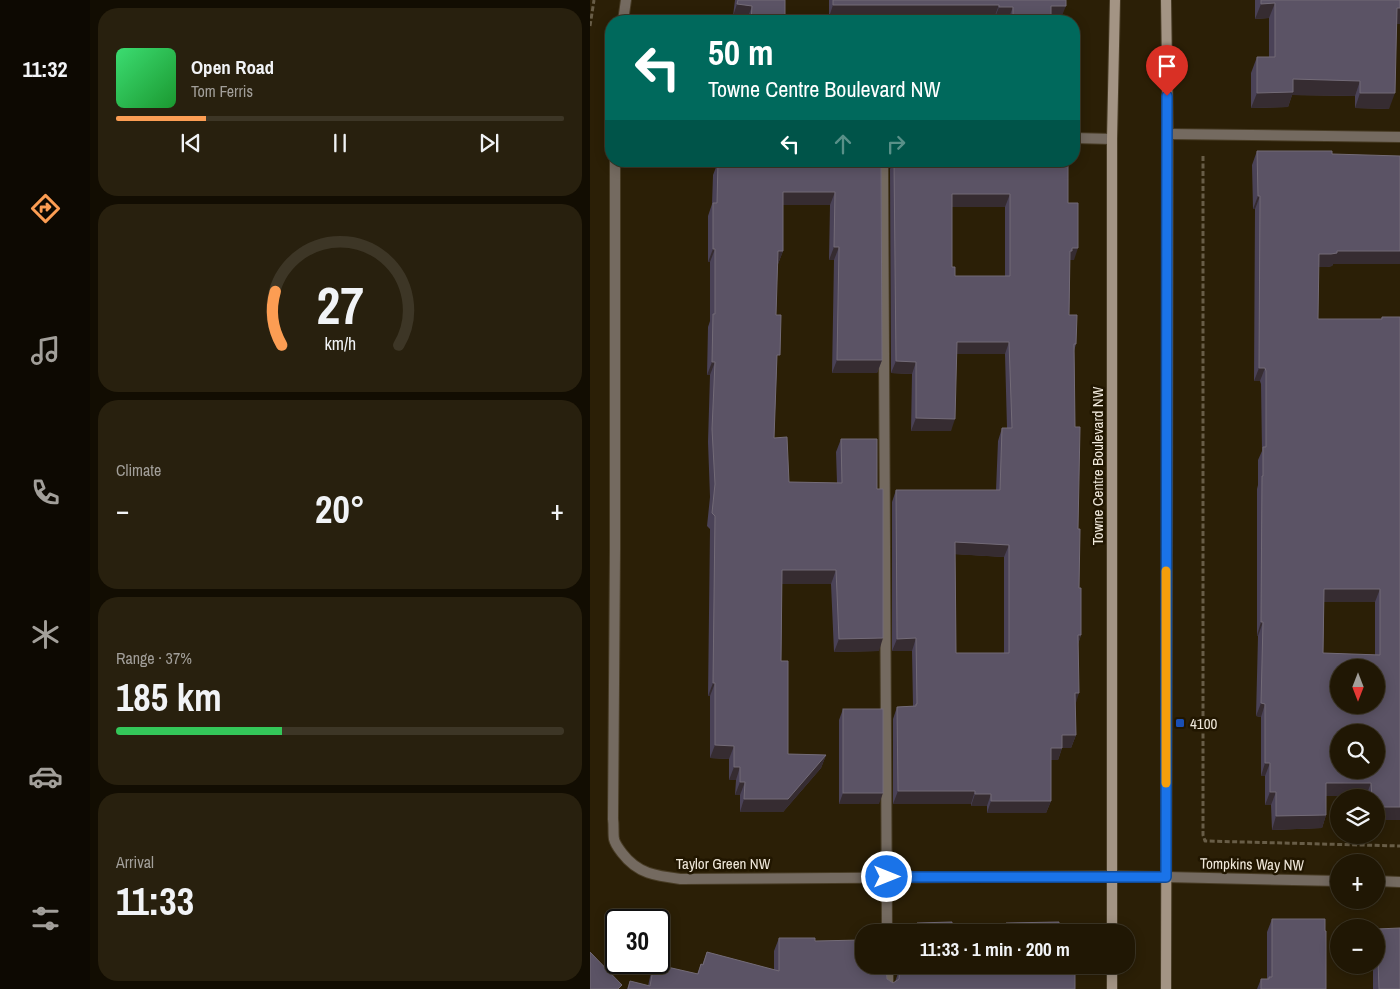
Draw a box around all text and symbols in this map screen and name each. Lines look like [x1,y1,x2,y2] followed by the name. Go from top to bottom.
[708,29,773,76] text: 50 m
[625,35,690,100] icon: left
[1146,45,1188,96] pin
[1153,52,1181,80] icon: arrive
[22,54,68,84] text: 11:32
[191,54,274,80] text: Open Road
[708,74,941,104] text: Towne Centre Boulevard NW
[191,80,253,102] text: Tom Ferris
[177,129,205,157] icon: previous
[326,129,354,157] icon: pause
[475,129,503,157] icon: next
[776,130,804,158] icon: left
[829,130,857,158] icon: ahead
[882,130,910,158] icon: right
[28,191,63,226] icon: directions
[316,270,364,340] text: 27
[324,332,356,356] text: km/h
[28,333,63,368] icon: music
[1087,386,1108,545] street label: Towne Centre Boulevard NW
[116,459,161,481] text: Climate
[28,475,63,510] icon: phone
[315,484,365,535] text: 20°
[116,491,129,529] text: −
[551,491,564,529] text: +
[28,617,63,652] icon: climate
[116,647,192,669] text: Range · 37%
[1330,659,1385,714] north arrow
[1330,659,1385,974] map controls
[116,672,222,723] text: 185 km
[1190,713,1218,734] place label: 4100
[1174,717,1186,729] marker: 4100
[1330,724,1385,779] button: search
[28,759,63,794] icon: car
[1330,789,1385,844] button: layers
[860,850,912,902] position arrow
[116,851,154,873] text: Arrival
[676,853,771,874] street label: Taylor Green NW
[1200,853,1305,875] street label: Tompkins Way NW
[1330,854,1385,909] button: +
[116,876,194,927] text: 11:33
[28,901,63,936] icon: filters
[605,909,670,974] speed limit sign: 30
[1330,919,1385,974] button: −
[920,936,1070,962] text: 11:33 · 1 min · 200 m

